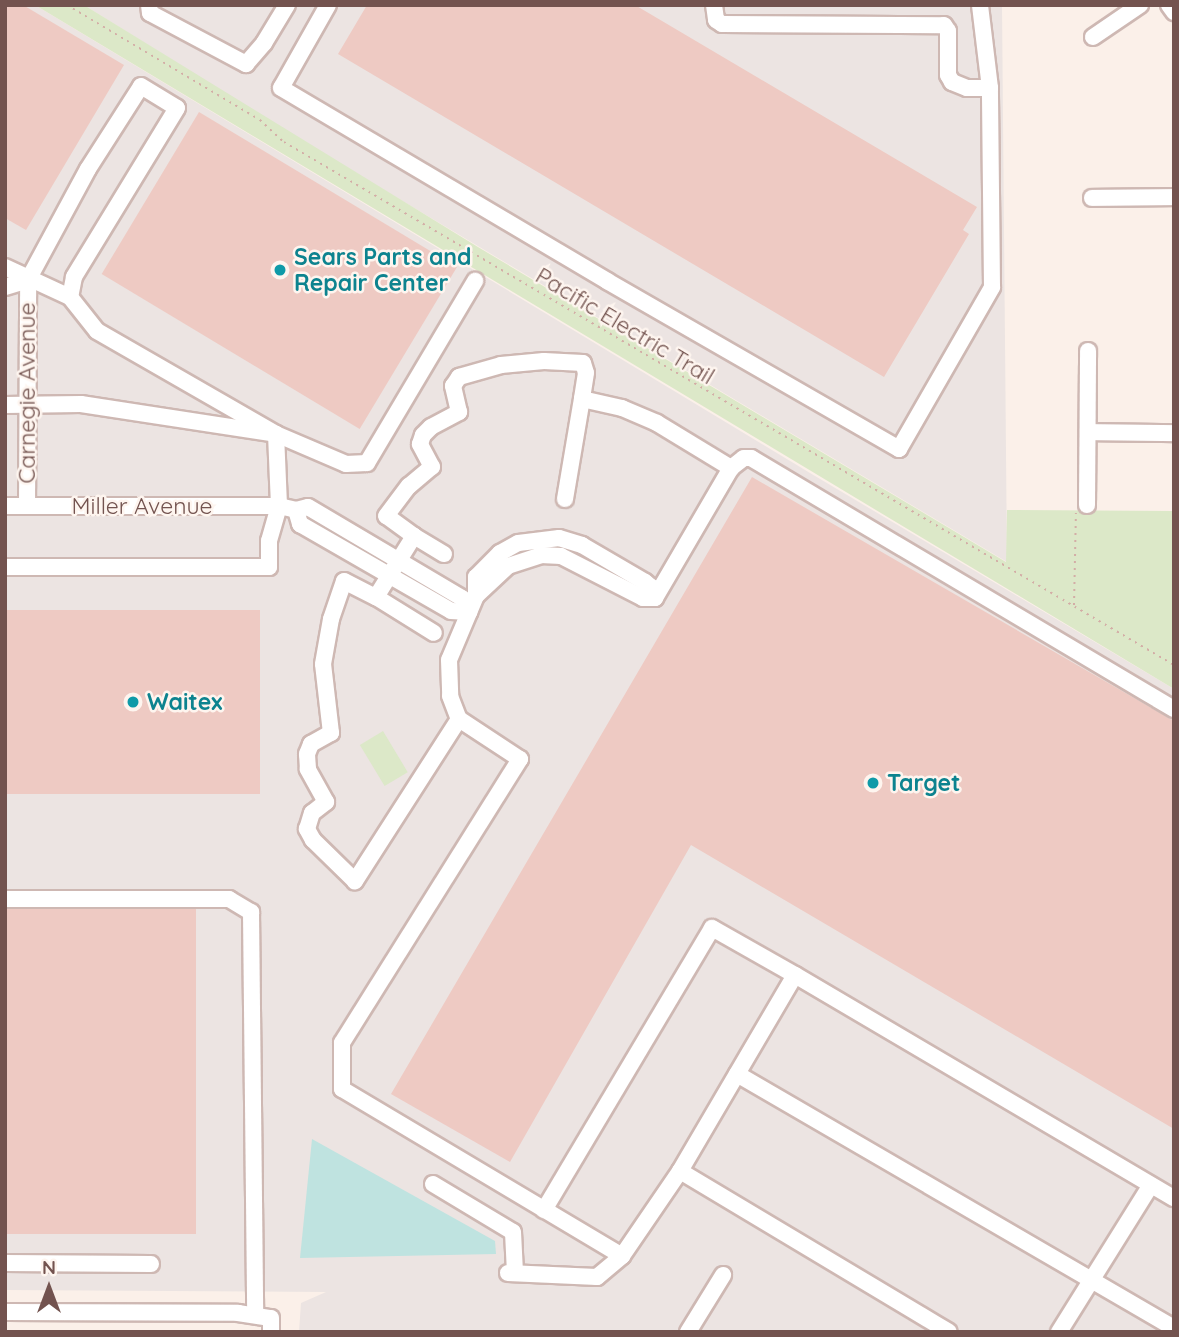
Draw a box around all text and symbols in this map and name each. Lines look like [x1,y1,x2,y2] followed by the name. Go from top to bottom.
[294,243,472,297] place label: Sears Parts and Repair Center
[272,262,288,278] marker: Sears Parts and Repair Center
[531,262,719,390] street label: Pacific Electric Trail
[13,302,41,484] street label: Carnegie Avenue
[71,492,213,520] street label: Miller Avenue
[147,688,222,716] place label: Waitex
[125,694,141,710] marker: Waitex
[887,769,960,797] place label: Target
[865,775,881,791] marker: Target
[14,1253,84,1323] north arrow
[42,1255,56,1279] text: N

